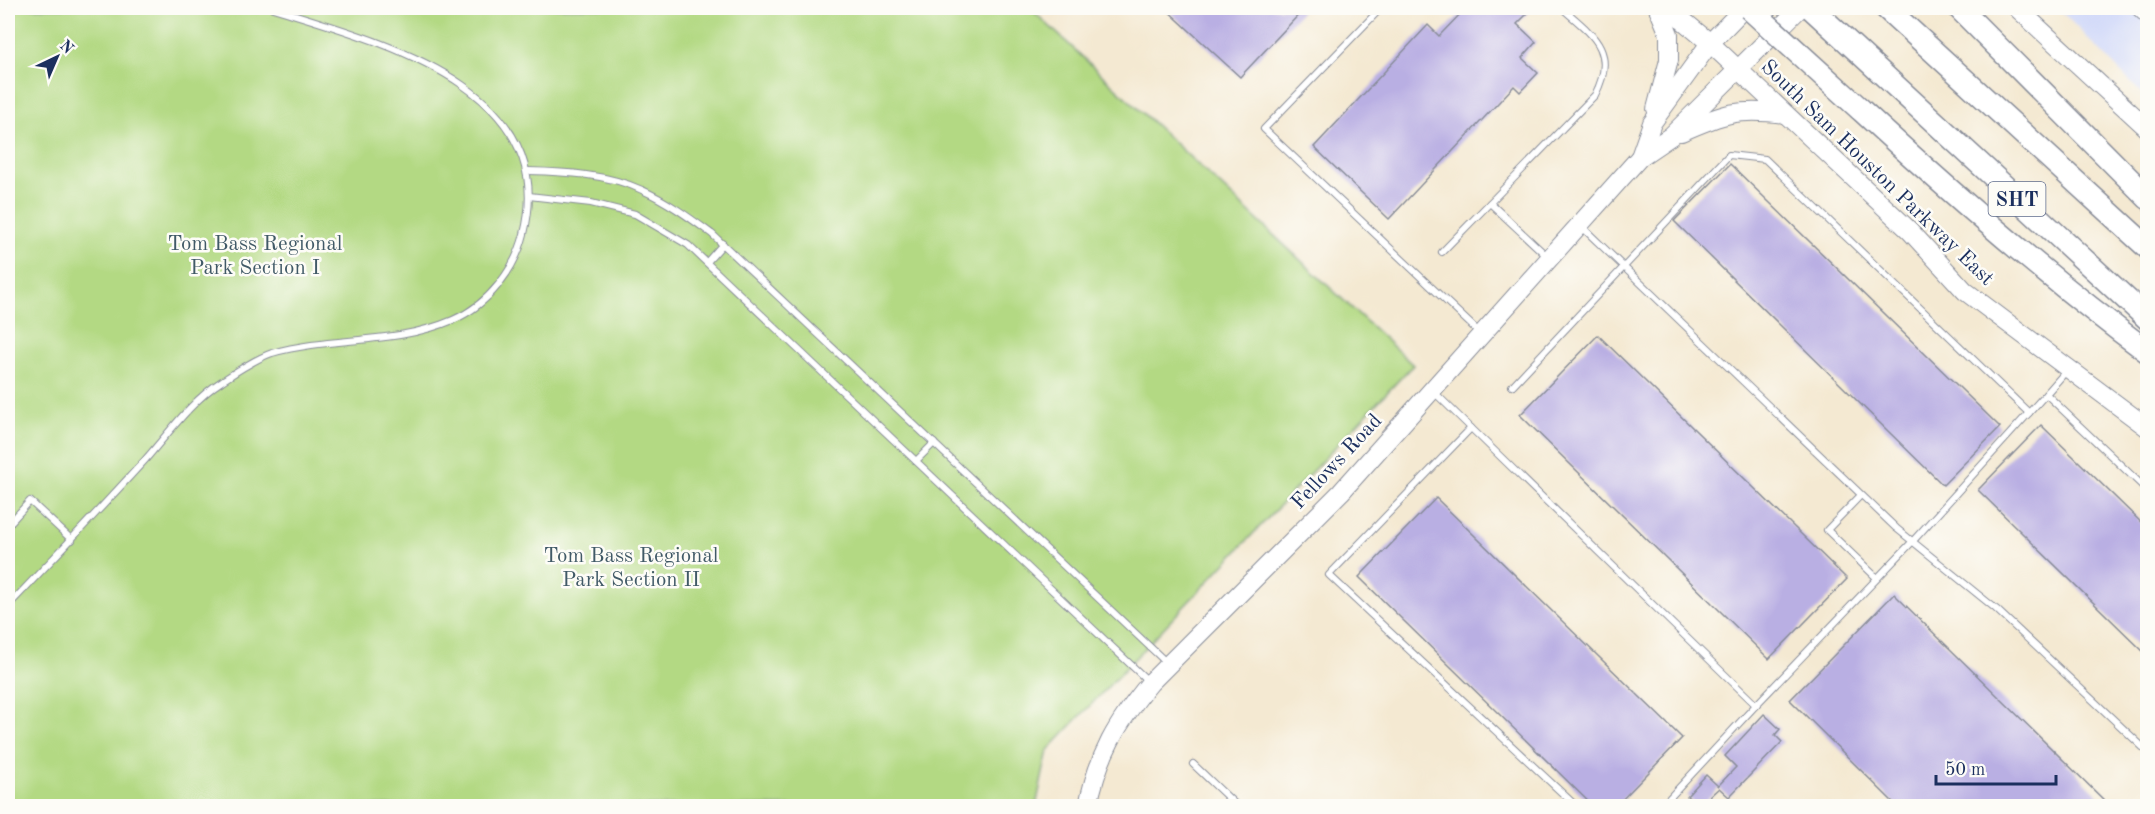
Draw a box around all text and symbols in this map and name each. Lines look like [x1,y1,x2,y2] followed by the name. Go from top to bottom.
[27,27,87,87] north arrow
[56,38,77,58] text: N
[1756,56,1997,290] street label: South Sam Houston Parkway East
[1988,182,2046,216] road number: SHT
[167,234,343,279] park label: Tom Bass Regional Park Section I
[1288,410,1386,514] street label: Fellows Road
[543,546,719,591] park label: Tom Bass Regional Park Section II
[1936,748,2056,786] scale bar
[1945,761,1985,779] text: 50 m

